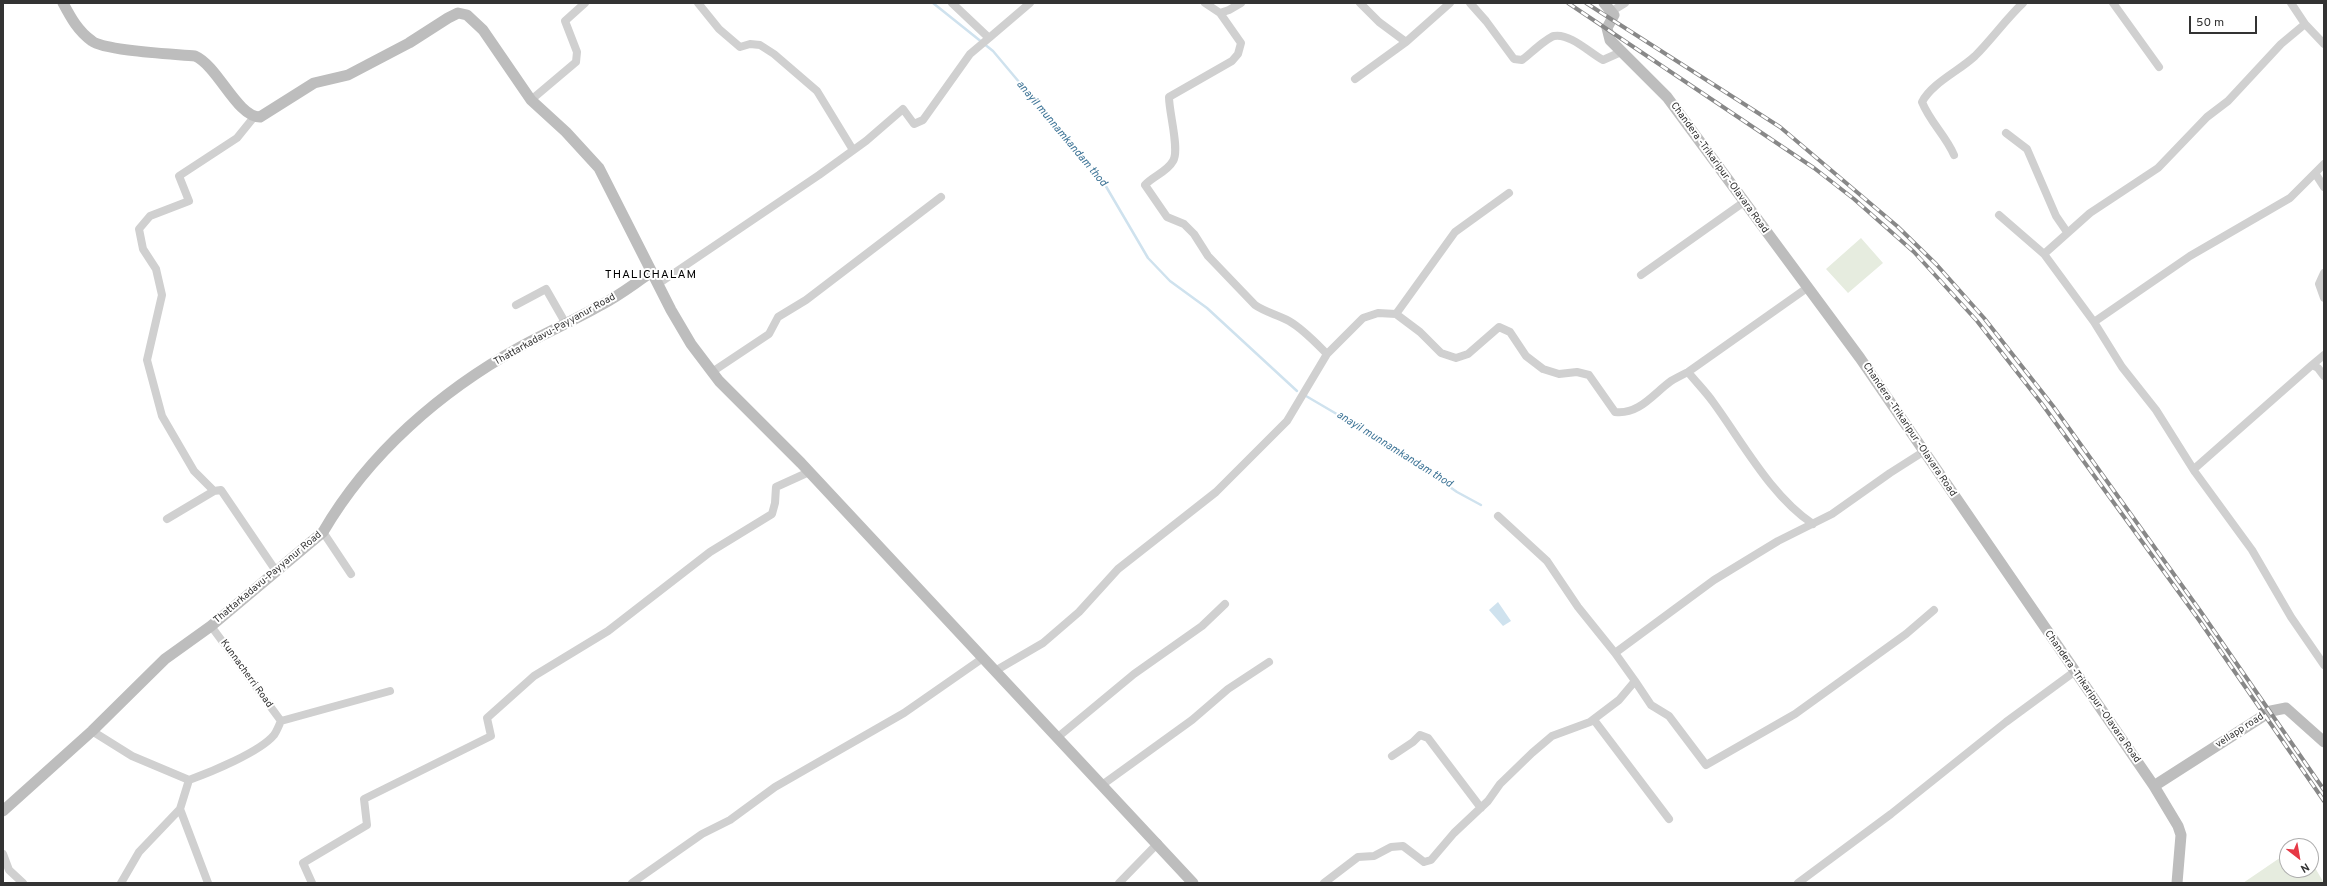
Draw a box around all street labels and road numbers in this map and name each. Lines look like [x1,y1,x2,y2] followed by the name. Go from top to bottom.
[1667,100,1771,236] street label: Chandera -Trikaripur -Olavara Road
[492,291,618,369] street label: Thattarkadavu-Payyanur Road
[1860,361,1958,499] street label: Chandera -Trikaripur -Olavara Road
[212,529,324,627] street label: Thattarkadavu-Payyanur Road
[2042,628,2142,766] street label: Chandera -Trikaripur -Olavara Road
[217,638,275,710] street label: Kunnacherri Road
[2214,711,2266,751] street label: vellapp road

